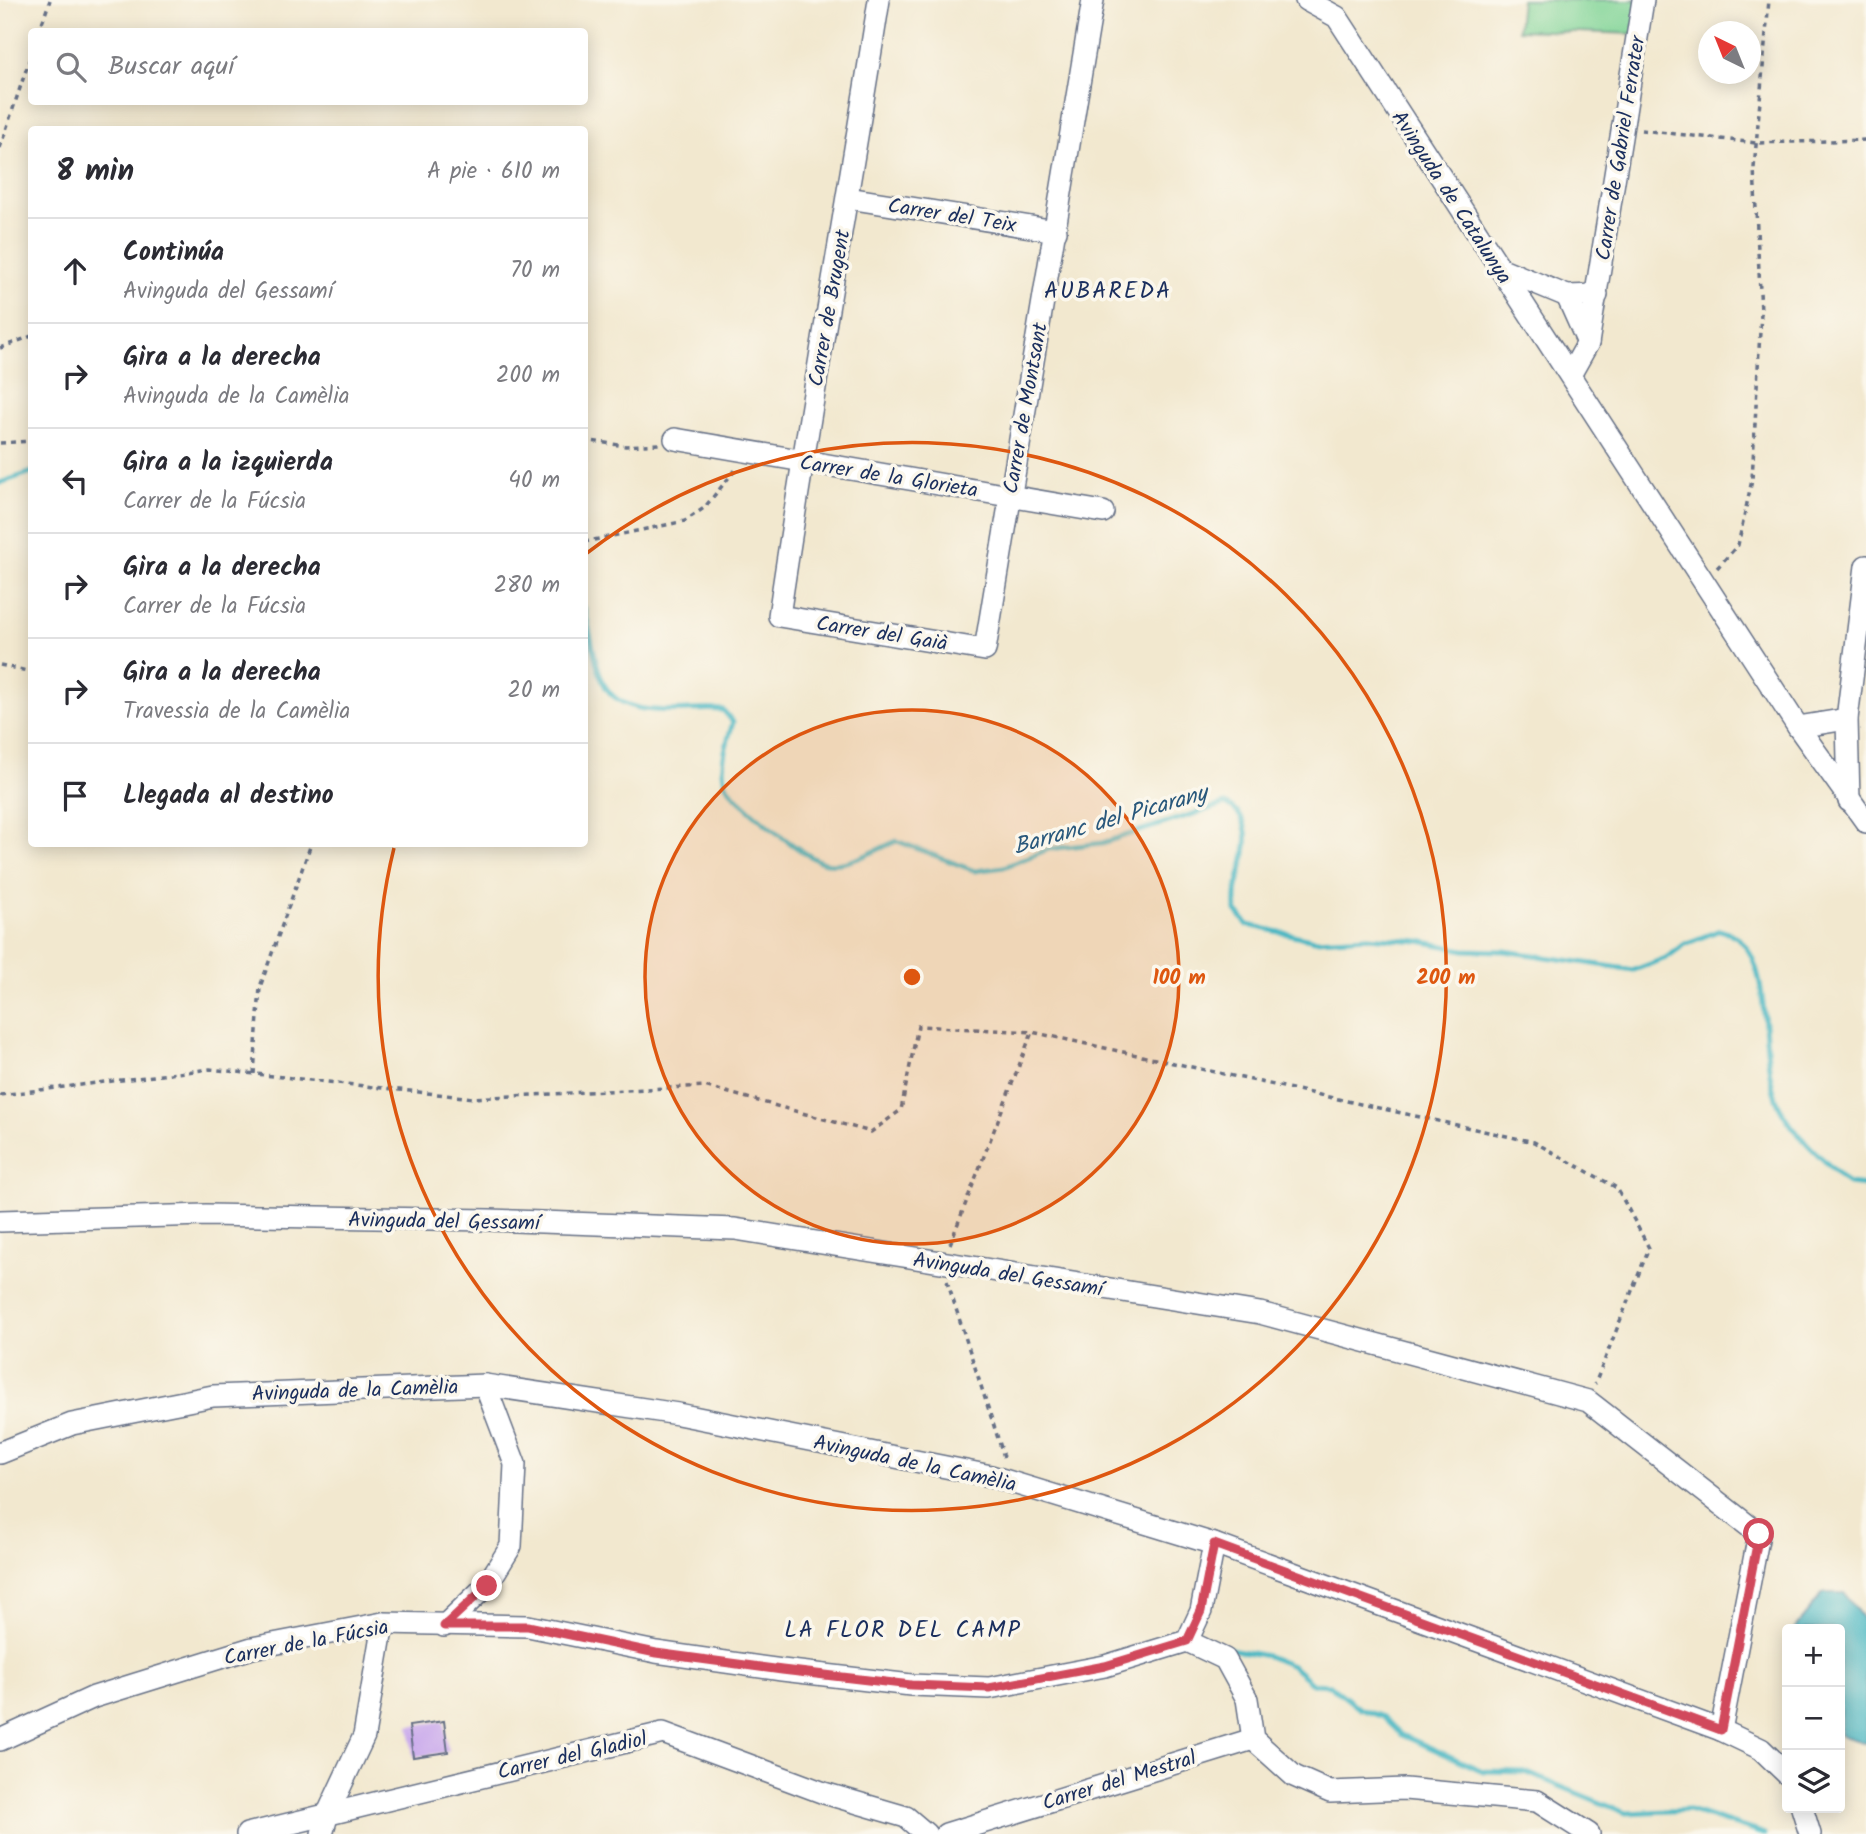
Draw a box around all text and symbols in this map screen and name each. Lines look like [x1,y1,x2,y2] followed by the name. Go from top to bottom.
[1698,21,1761,84] north arrow
[28,28,588,105] search box
[1587,33,1656,263] street label: Carrer de Gabriel Ferrater
[108,46,234,88] text: Buscar aquí
[52,48,90,86] icon: search
[1382,104,1519,291] street label: Avinguda de Catalunya
[56,148,134,196] text: 8 min
[427,154,560,190] text: A pie · 610 m
[885,190,1019,243] street label: Carrer del Teix
[800,226,861,389] street label: Carrer de Brugent
[123,232,224,274] text: Continúa
[56,252,94,290] icon: ahead
[510,253,560,289] text: 70 m
[123,274,333,310] text: Avinguda del Gessamí
[1044,274,1172,310] district label: AUBAREDA
[995,319,1058,496] street label: Carrer de Montsant
[123,337,321,379] text: Gira a la derecha
[56,357,94,395] icon: right
[496,358,560,394] text: 200 m
[123,379,349,415] text: Avinguda de la Camèlia
[123,442,333,484] text: Gira a la izquierda
[797,447,980,508] street label: Carrer de la Glorieta
[56,462,94,500] icon: left
[508,463,560,499] text: 40 m
[123,484,306,520] text: Carrer de la Fúcsia
[123,547,321,589] text: Gira a la derecha
[56,567,94,605] icon: right
[494,568,560,604] text: 280 m
[123,589,306,625] text: Carrer de la Fúcsia
[814,608,950,661] street label: Carrer del Gaià
[123,652,321,694] text: Gira a la derecha
[56,672,94,710] icon: right
[508,673,560,709] text: 20 m
[123,694,350,730] text: Travessia de la Camèlia
[123,775,334,817] text: Llegada al destino
[1009,775,1215,866] water label: Barranc del Picarany
[56,777,94,815] icon: arrive
[1152,962,1206,995] text: 100 m
[1416,962,1476,995] text: 200 m
[900,965,924,989] centre of rings
[348,1204,543,1241] street label: Avinguda del Gessamí
[910,1244,1108,1307] street label: Avinguda del Gessamí
[251,1371,459,1412] street label: Avinguda de la Camèlia
[810,1427,1019,1502] street label: Avinguda de la Camèlia
[1743,1518,1774,1549] route start
[471,1570,502,1601] route end
[221,1611,391,1676] street label: Carrer de la Fúcsia
[784,1613,1022,1649] district label: LA FLOR DEL CAMP
[1782,1624,1845,1813] map controls
[1782,1624,1845,1687] button: +
[1782,1687,1845,1750] button: −
[494,1723,650,1790] street label: Carrer del Gladiol
[1038,1742,1201,1821] street label: Carrer del Mestral
[1782,1750,1845,1813] button: layers

